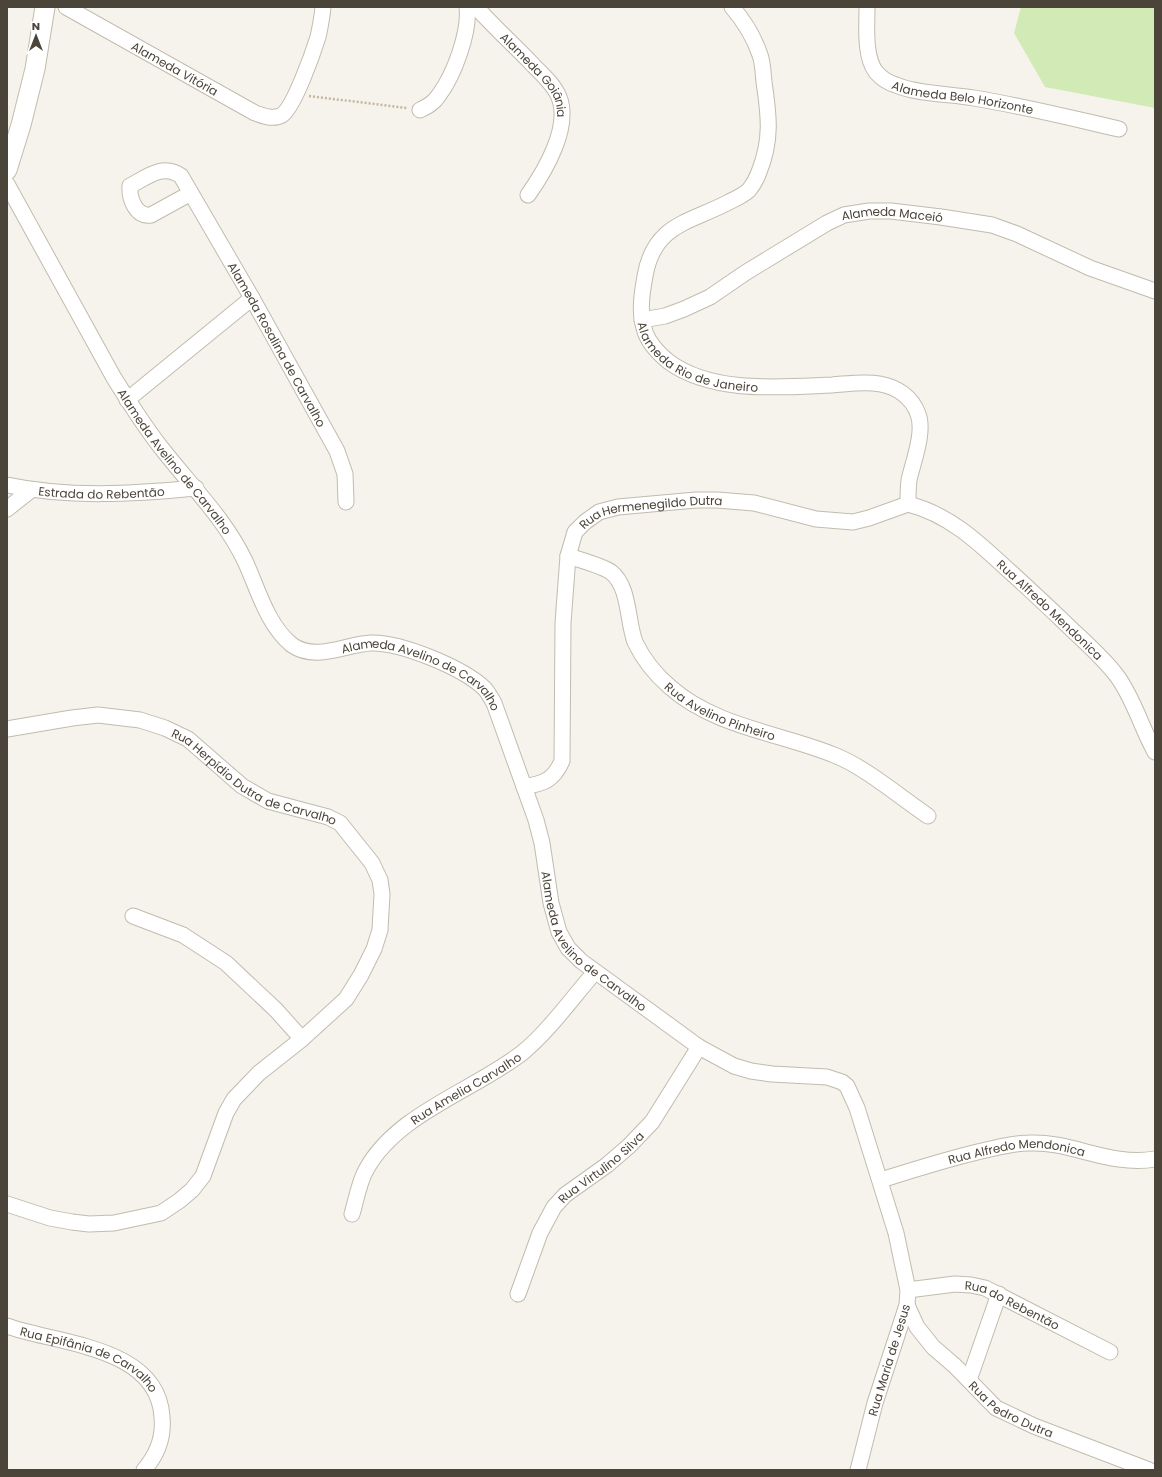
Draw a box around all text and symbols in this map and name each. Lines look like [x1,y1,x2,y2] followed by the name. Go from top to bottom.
[16,16,56,56] north arrow
[32,18,40,34] text: N
[497,28,571,118] street label: Alameda Goiânia
[128,37,222,99] street label: Alameda Vitória
[889,76,1035,118] street label: Alameda Belo Horizonte
[840,202,944,226] street label: Alameda Maceió
[224,259,331,430] street label: Alameda Rosalina de Carvalho
[634,320,759,395] street label: Alameda Rio de Janeiro
[114,385,236,538] street label: Alameda Avelino de Carvalho
[38,482,165,502] street label: Estrada do Rebentão
[575,491,723,532] street label: Rua Hermenegildo Dutra
[993,555,1107,663] street label: Rua Alfredo Mendonica
[339,634,505,713] street label: Alameda Avelino de Carvalho
[661,678,778,744] street label: Rua Avelino Pinheiro
[169,724,340,829] street label: Rua Herpídio Dutra de Carvalho
[538,870,651,1015] street label: Alameda Avelino de Carvalho
[407,1048,525,1128] street label: Rua Amelia Carvalho
[553,1127,647,1206] street label: Rua Virtulino Silva
[946,1134,1087,1168] street label: Rua Alfredo Mendonica
[964,1276,1063,1334] street label: Rua do Rebentão
[864,1302,914,1418] street label: Rua Maria de Jesus
[18,1322,162,1395] street label: Rua Epifânia de Carvalho
[965,1377,1056,1441] street label: Rua Pedro Dutra

